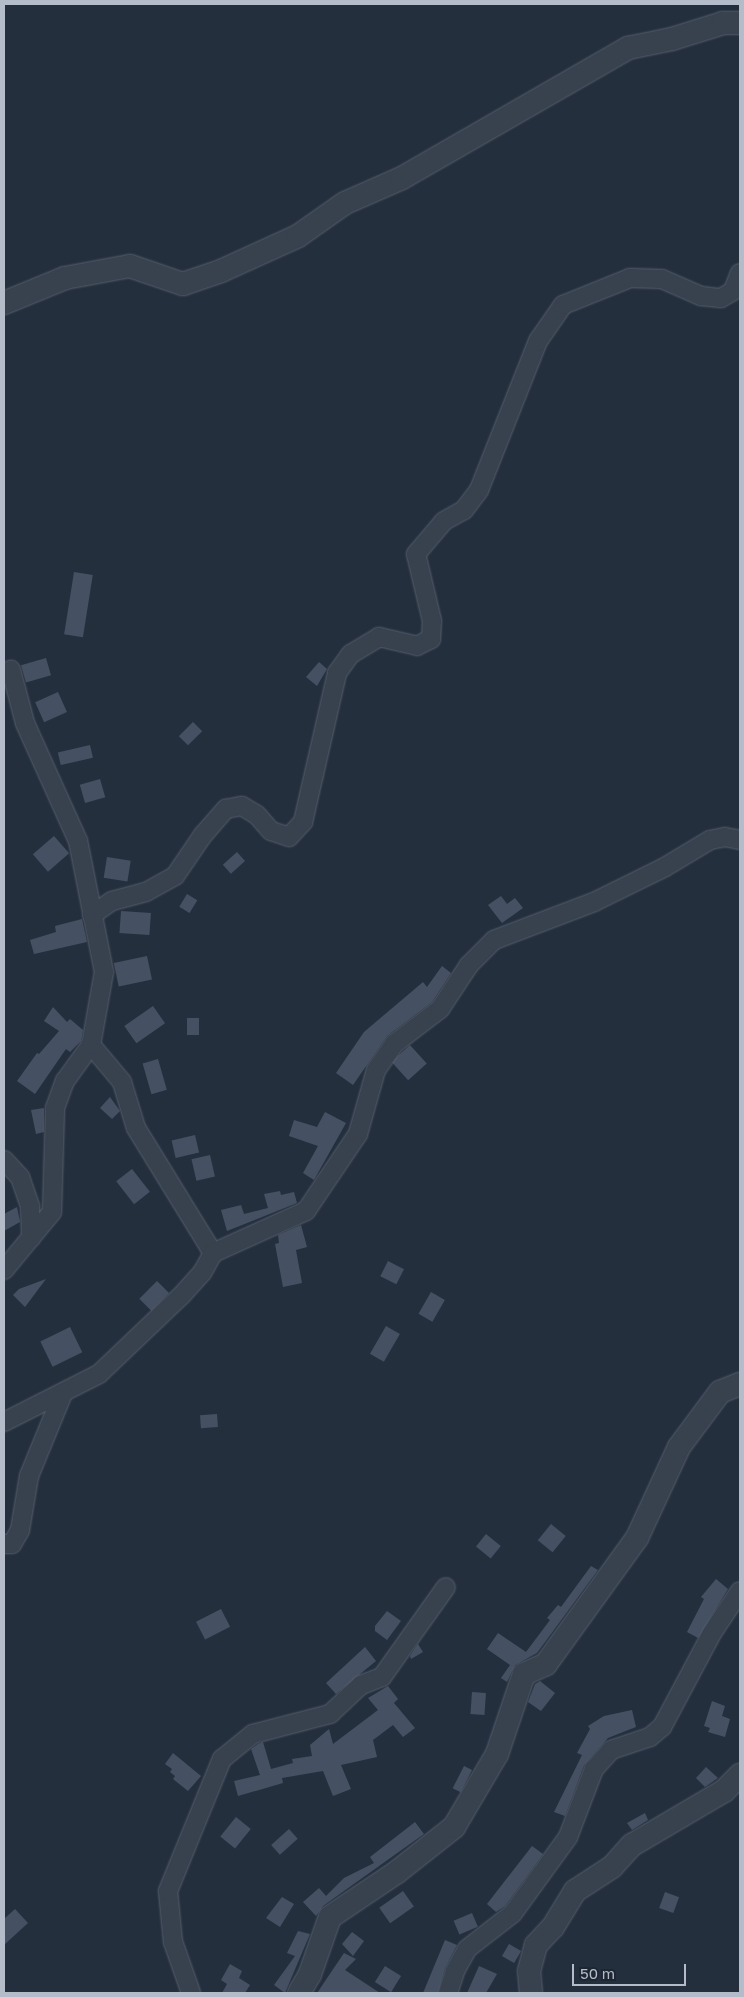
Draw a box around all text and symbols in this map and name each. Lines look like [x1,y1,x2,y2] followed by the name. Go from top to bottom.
[574,1954,688,1986] scale bar
[580,1964,615,1982] text: 50 m

